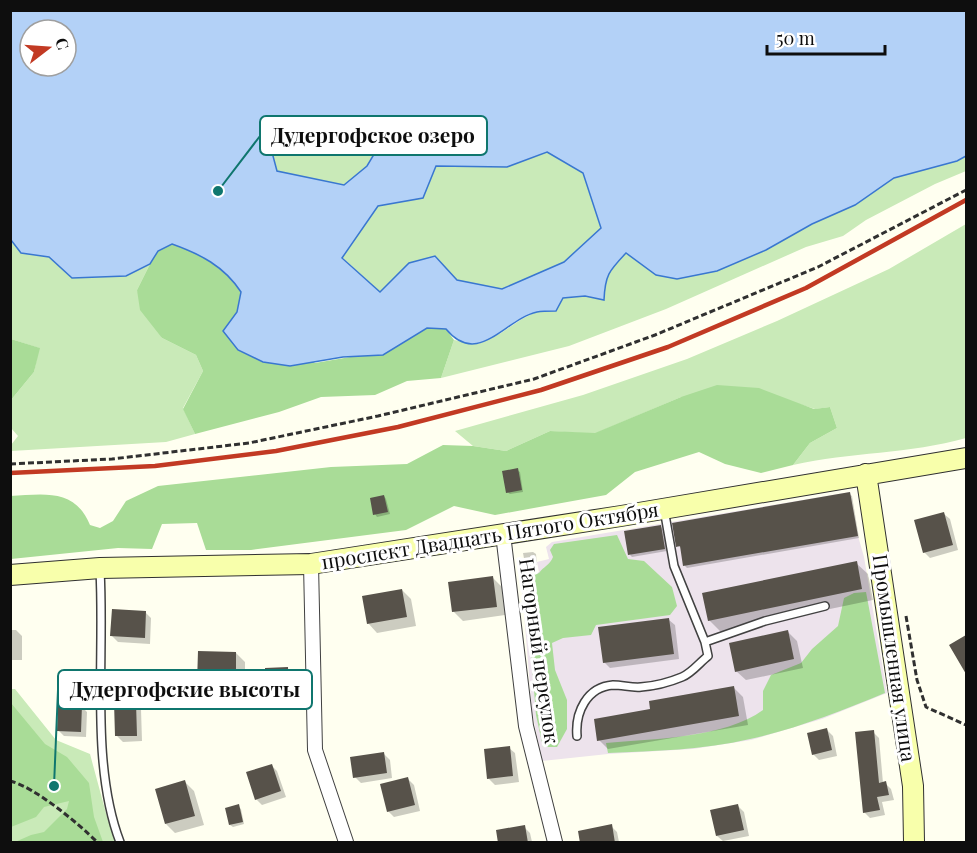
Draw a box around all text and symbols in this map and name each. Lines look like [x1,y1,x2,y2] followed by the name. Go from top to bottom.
[18,18,78,78] north arrow
[767,18,886,56] scale bar
[776,26,815,50] text: 50 m
[51,35,75,52] text: С
[260,116,487,155] callout: Дудергофское озеро
[271,120,475,148] text: Дудергофское озеро
[319,494,660,575] street label: проспект Двадцать Пятого Октября
[868,552,923,763] street label: Промышленная улица
[514,556,567,746] street label: Нагорный переулок
[58,670,312,709] callout: Дудергофские высоты
[70,674,300,702] text: Дудергофские высоты

